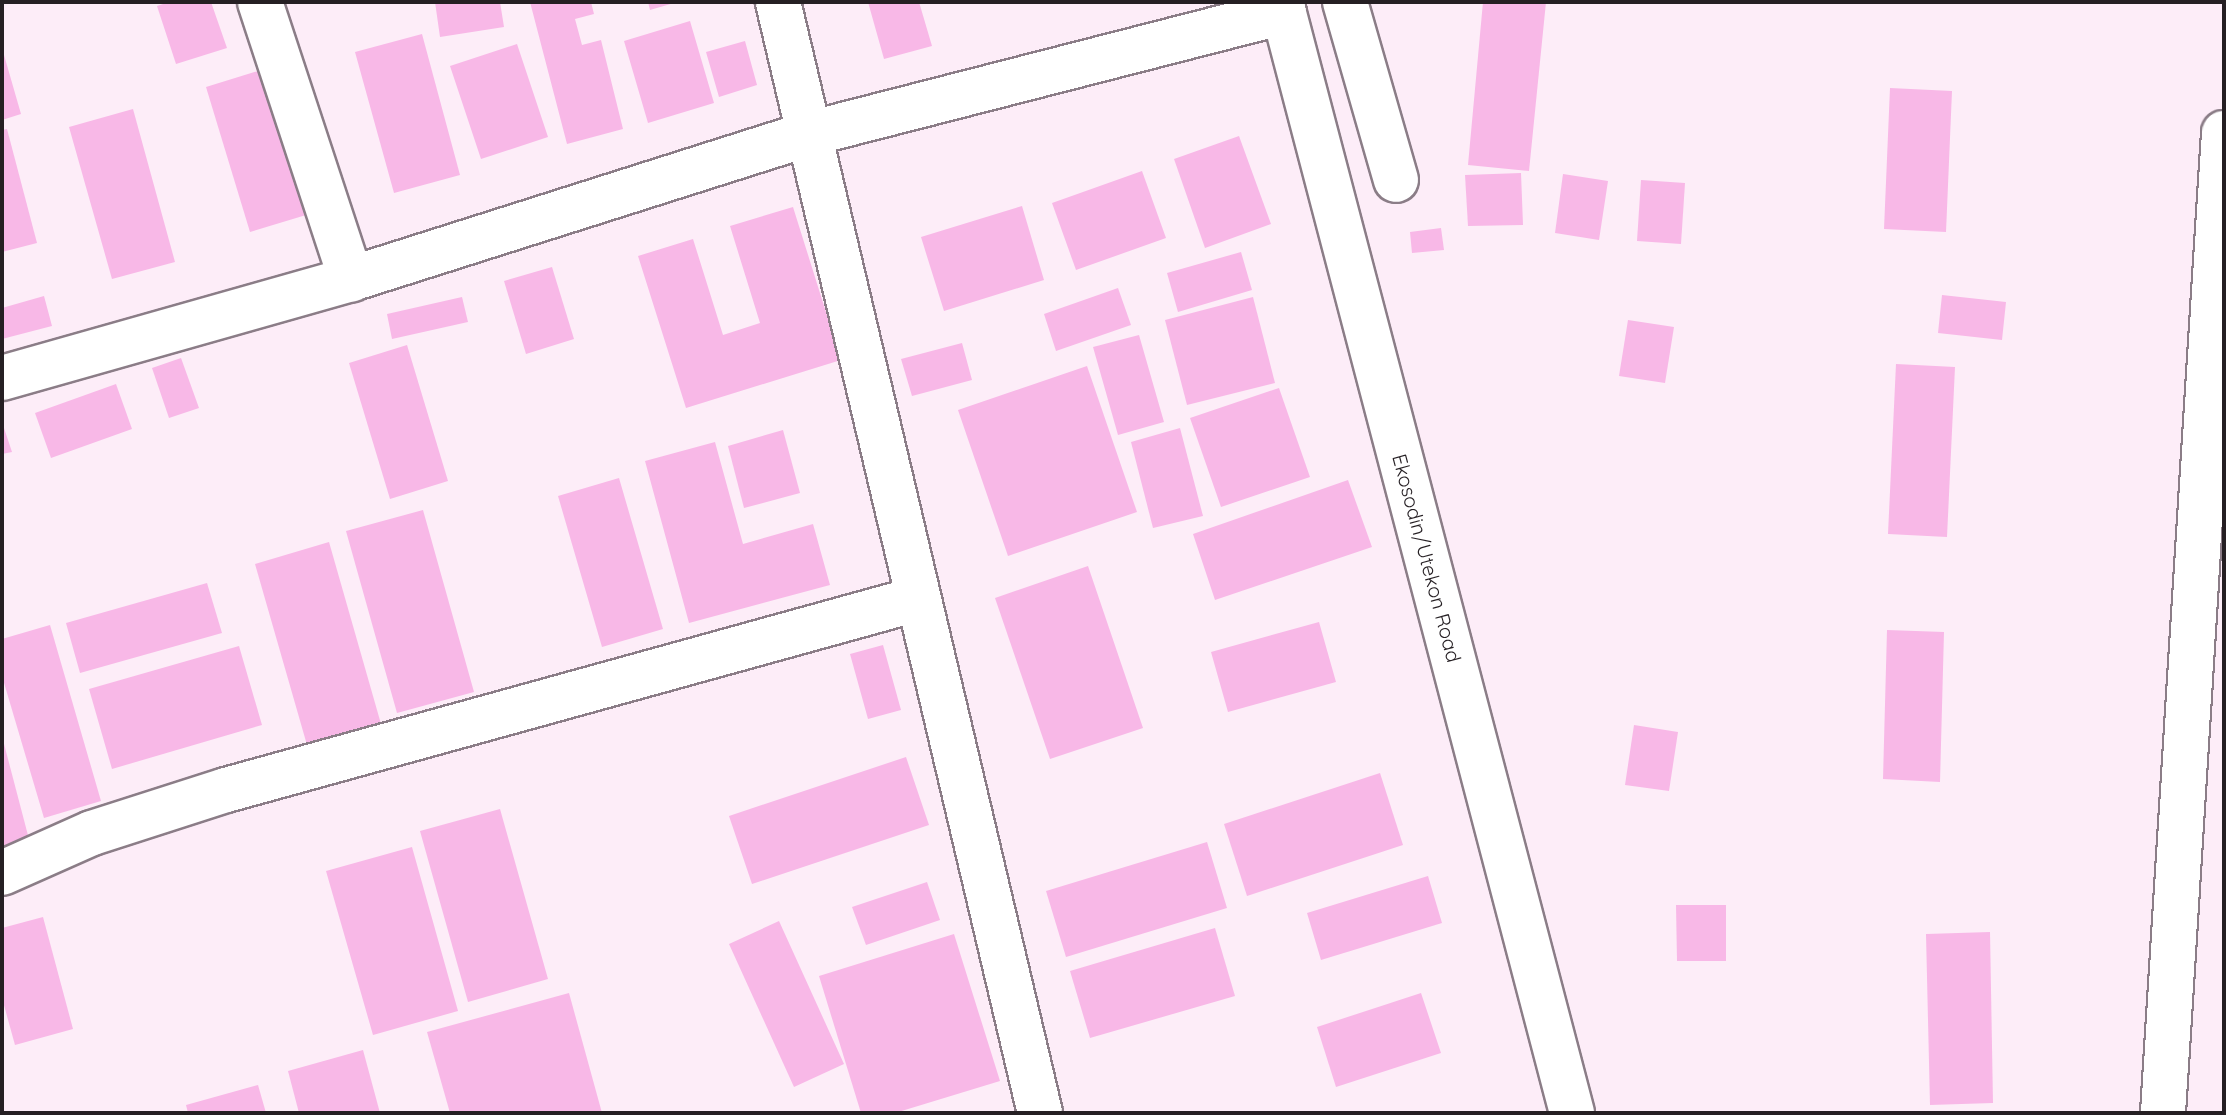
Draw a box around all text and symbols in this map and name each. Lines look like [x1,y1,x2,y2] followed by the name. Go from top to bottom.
[1388,451,1466,665] street label: Ekosodin/Utekon Road

